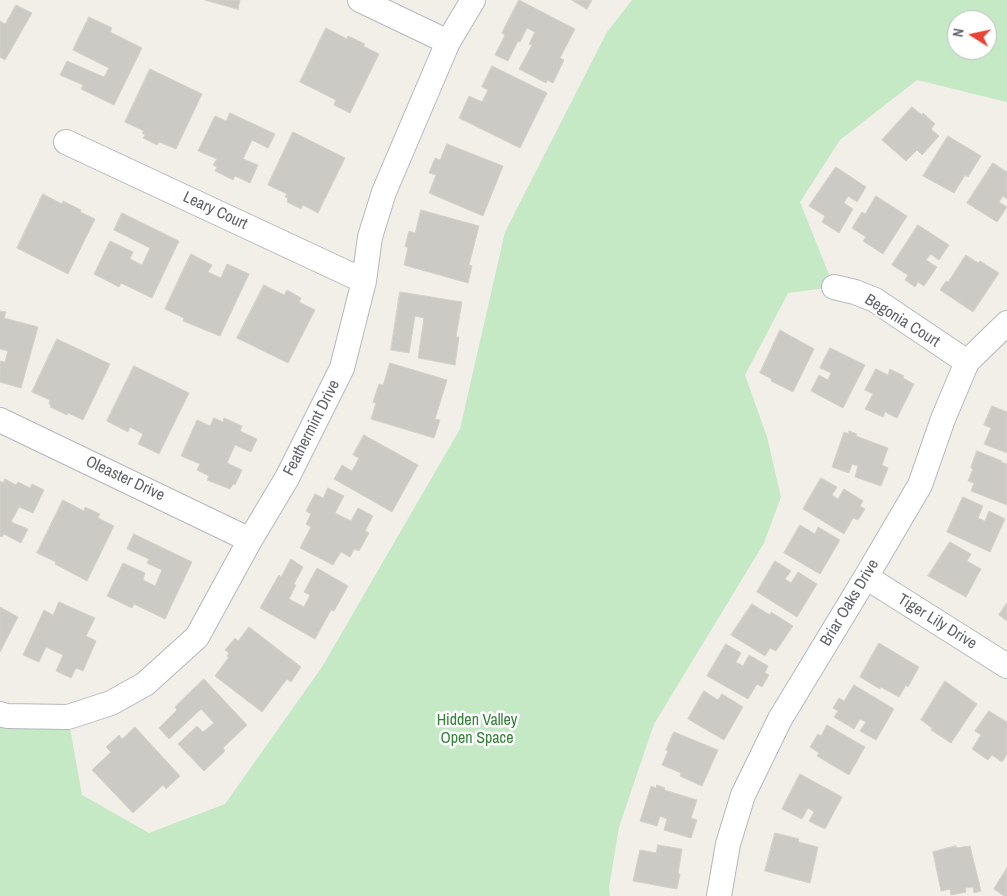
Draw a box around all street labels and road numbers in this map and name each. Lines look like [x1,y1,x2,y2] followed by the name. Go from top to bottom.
[180,188,250,234] street label: Leary Court
[861,290,943,352] street label: Begonia Court
[280,377,344,479] street label: Feathermint Drive
[83,452,167,506] street label: Oleaster Drive
[817,556,883,650] street label: Briar Oaks Drive
[894,590,980,654] street label: Tiger Lily Drive

